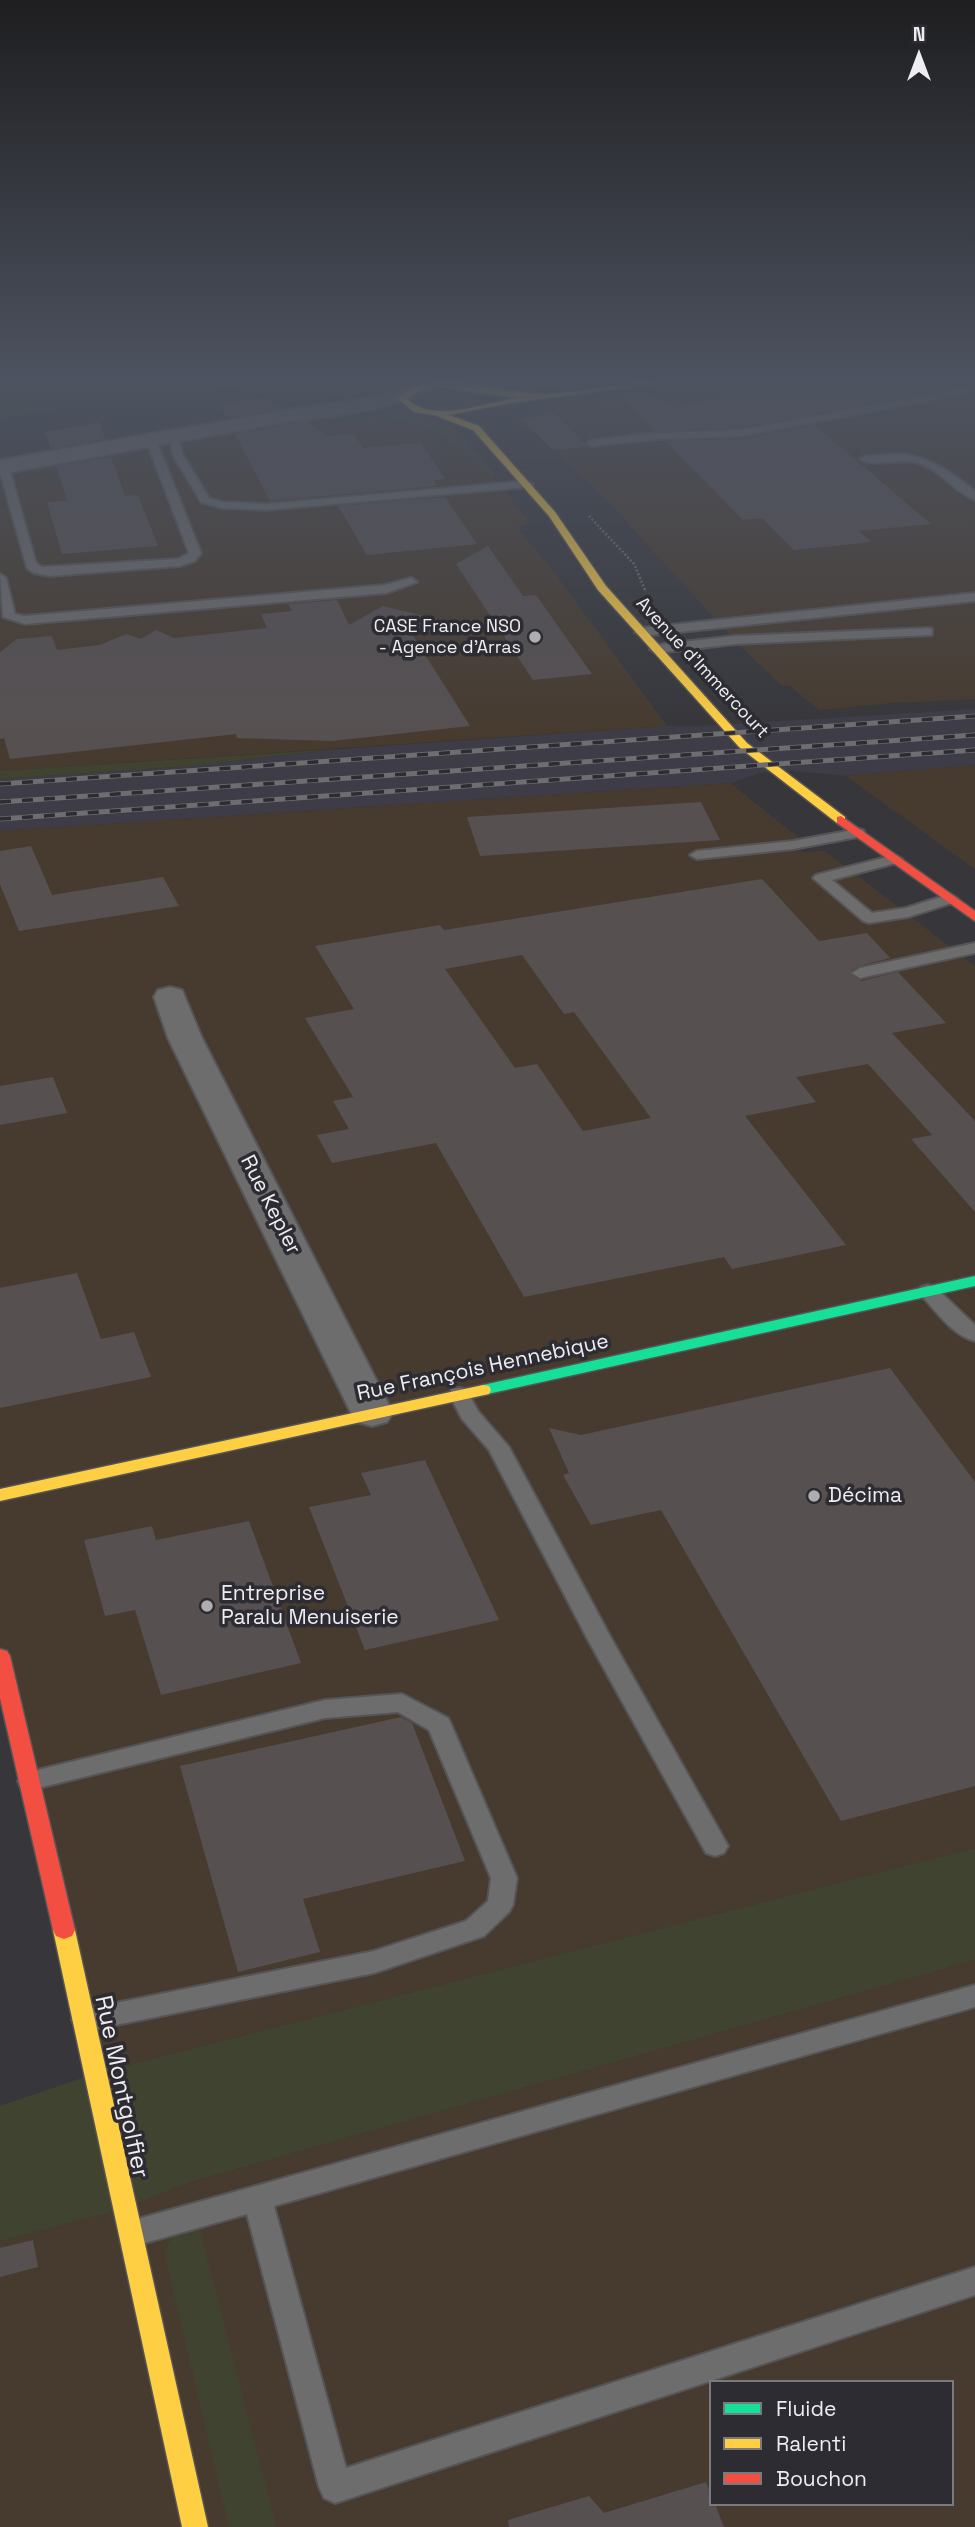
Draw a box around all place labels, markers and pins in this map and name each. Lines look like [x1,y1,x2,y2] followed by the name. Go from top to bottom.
[374,616,521,658] place label: CASE France NSO - Agence d'Arras
[527,629,543,645] marker: CASE France NSO - Agence d'Arras
[828,1483,902,1509] place label: Décima
[806,1488,822,1504] marker: Décima
[221,1581,399,1631] place label: Entreprise Paralu Menuiserie
[199,1598,215,1614] marker: Entreprise Paralu Menuiserie

